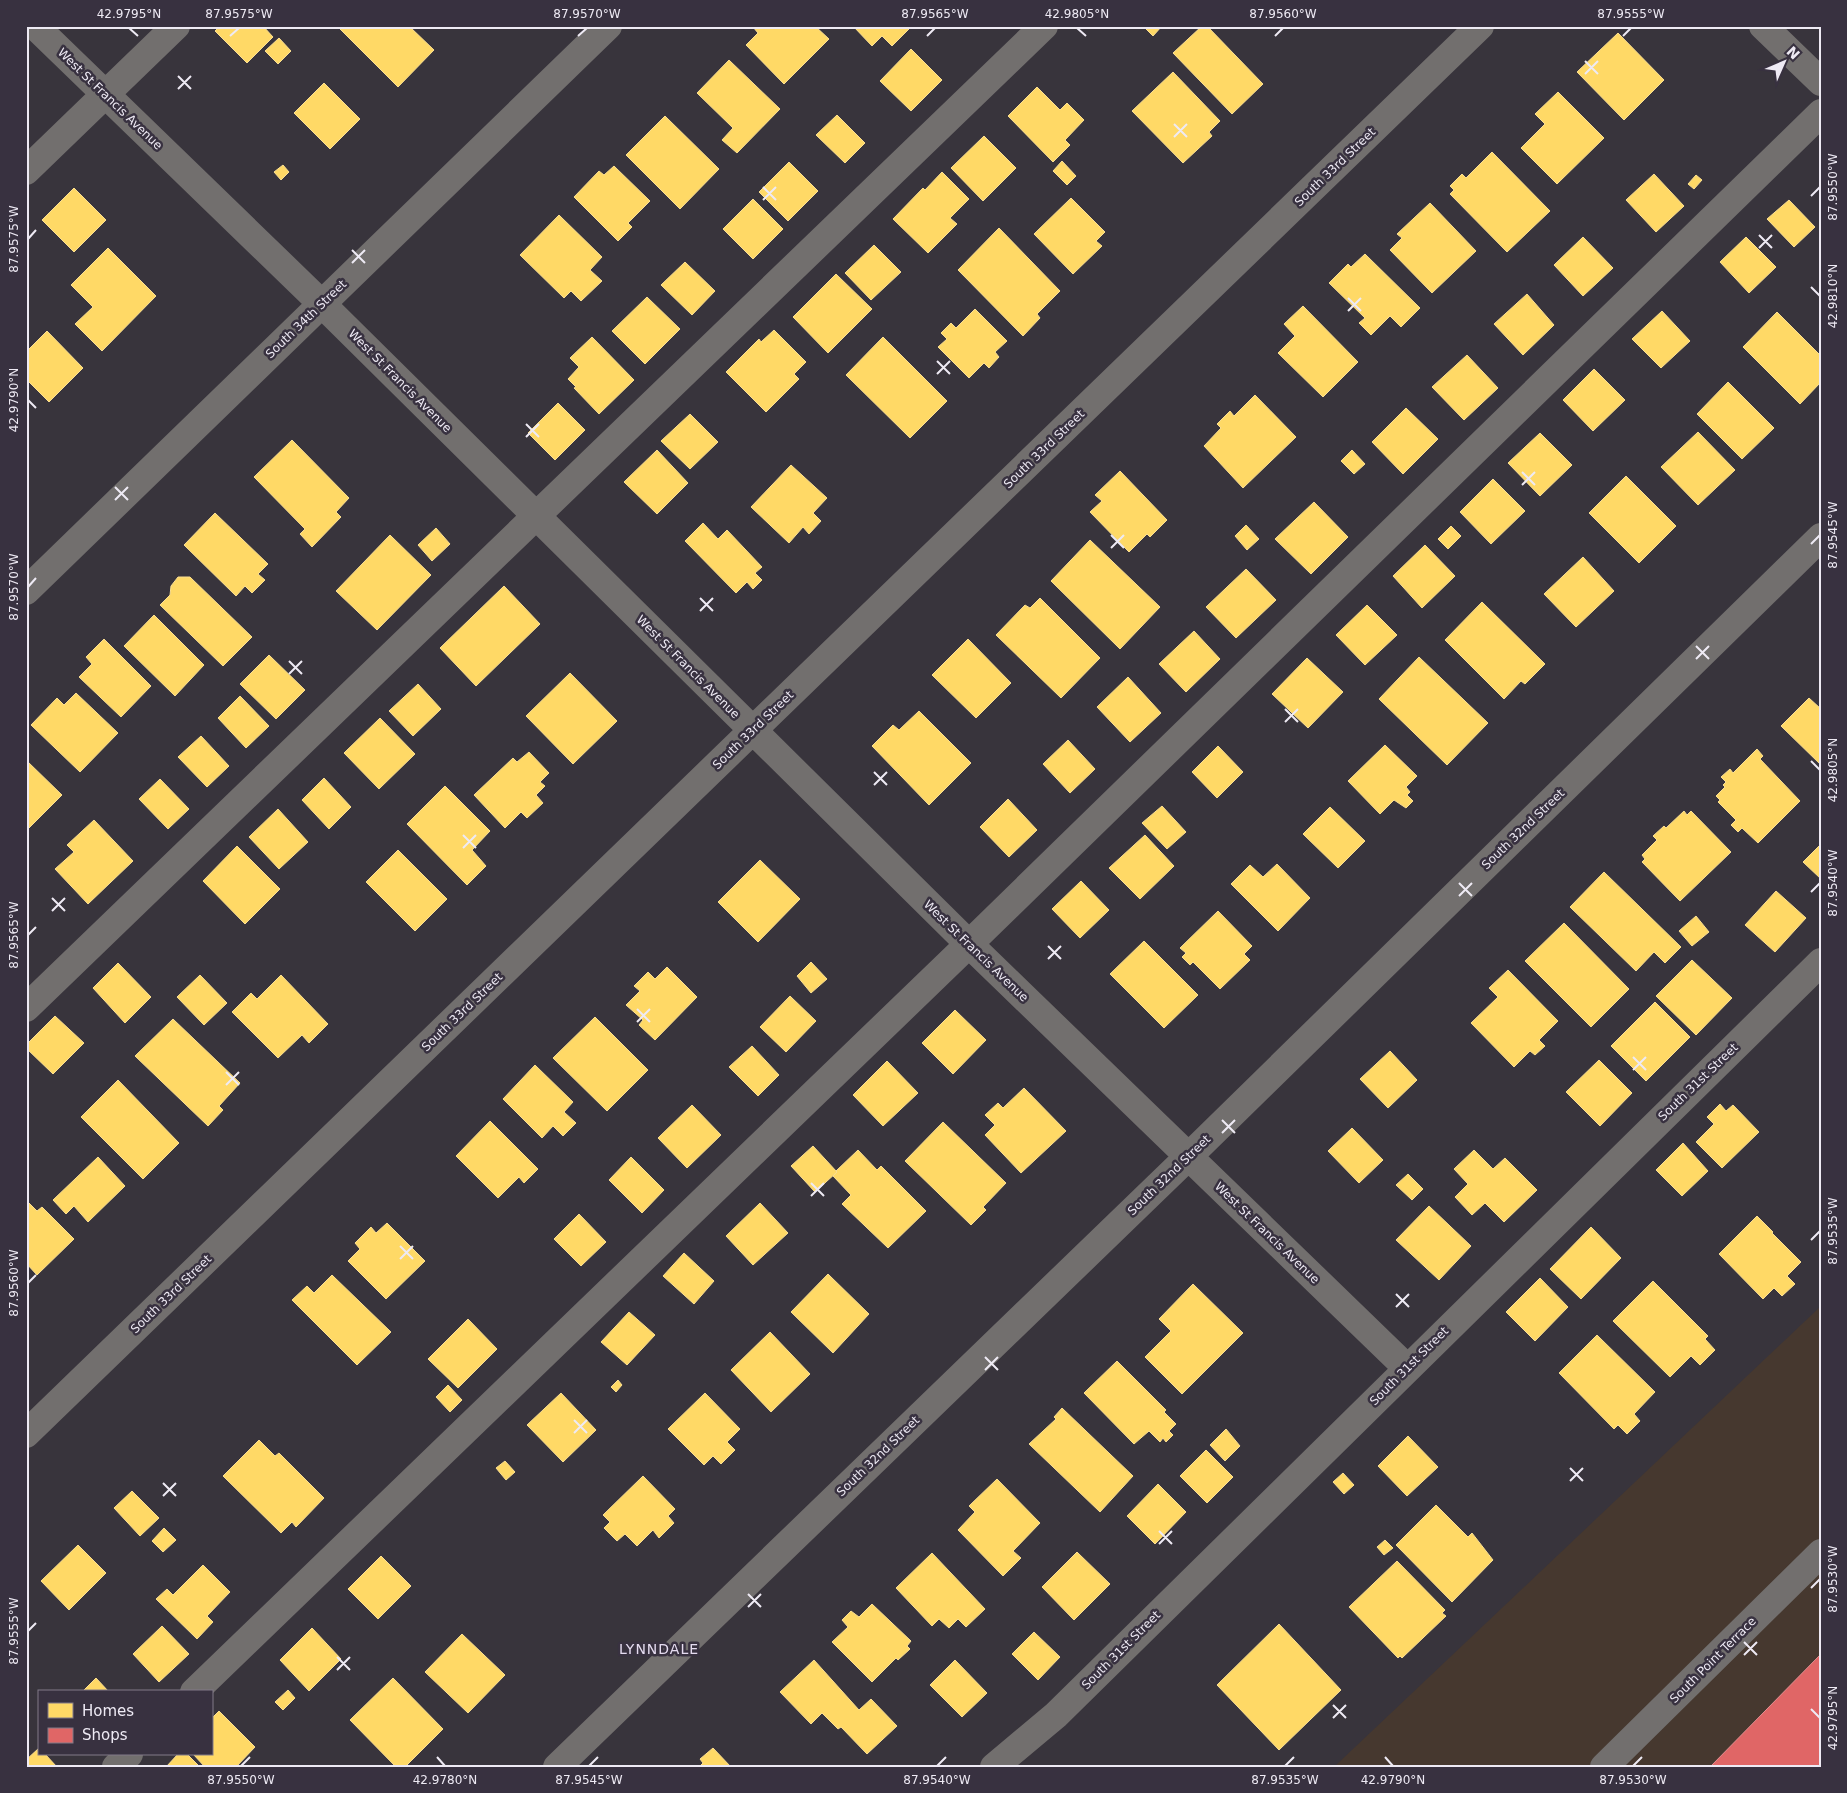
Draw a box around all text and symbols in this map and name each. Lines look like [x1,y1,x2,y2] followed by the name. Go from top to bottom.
[97,7,161,21] text: 42.9795°N
[205,7,273,21] text: 87.9575°W
[553,7,621,21] text: 87.9570°W
[901,7,969,21] text: 87.9565°W
[1045,7,1109,21] text: 42.9805°N
[1249,7,1317,21] text: 87.9560°W
[1597,7,1665,21] text: 87.9555°W
[1760,38,1810,88] north arrow
[1783,43,1803,63] text: N
[55,45,165,153] street label: West St Francis Avenue
[1292,125,1378,209] street label: South 33rd Street
[1826,153,1840,221] text: 87.9550°W
[7,205,21,273] text: 87.9575°W
[1826,264,1840,328] text: 42.9810°N
[263,277,349,361] street label: South 34th Street
[346,327,454,435] street label: West St Francis Avenue
[7,368,21,432] text: 42.9790°N
[1001,407,1087,491] street label: South 33rd Street
[1826,501,1840,569] text: 87.9545°W
[7,553,21,621] text: 87.9570°W
[634,613,742,721] street label: West St Francis Avenue
[710,688,796,772] street label: South 33rd Street
[1826,738,1840,802] text: 42.9805°N
[1479,786,1567,872] street label: South 32nd Street
[1826,849,1840,917] text: 87.9540°W
[921,897,1031,1005] street label: West St Francis Avenue
[7,901,21,969] text: 87.9565°W
[419,970,505,1054] street label: South 33rd Street
[1655,1040,1741,1124] street label: South 31st Street
[1125,1132,1213,1218] street label: South 32nd Street
[1212,1179,1322,1287] street label: West St Francis Avenue
[1826,1197,1840,1265] text: 87.9535°W
[7,1249,21,1317] text: 87.9560°W
[128,1252,214,1336] street label: South 33rd Street
[1367,1324,1451,1408] street label: South 31st Street
[834,1413,922,1499] street label: South 32nd Street
[1826,1545,1840,1613] text: 87.9530°W
[7,1597,21,1665] text: 87.9555°W
[1079,1608,1163,1692] street label: South 31st Street
[1667,1614,1759,1706] street label: South Point Terrace
[619,1641,699,1657] district label: LYNNDALE
[1826,1686,1840,1750] text: 42.9795°N
[38,1690,212,1756] legend
[82,1702,134,1720] text: Homes
[82,1726,128,1744] text: Shops
[207,1773,275,1787] text: 87.9550°W
[413,1773,477,1787] text: 42.9780°N
[555,1773,623,1787] text: 87.9545°W
[903,1773,971,1787] text: 87.9540°W
[1251,1773,1319,1787] text: 87.9535°W
[1361,1773,1425,1787] text: 42.9790°N
[1599,1773,1667,1787] text: 87.9530°W

